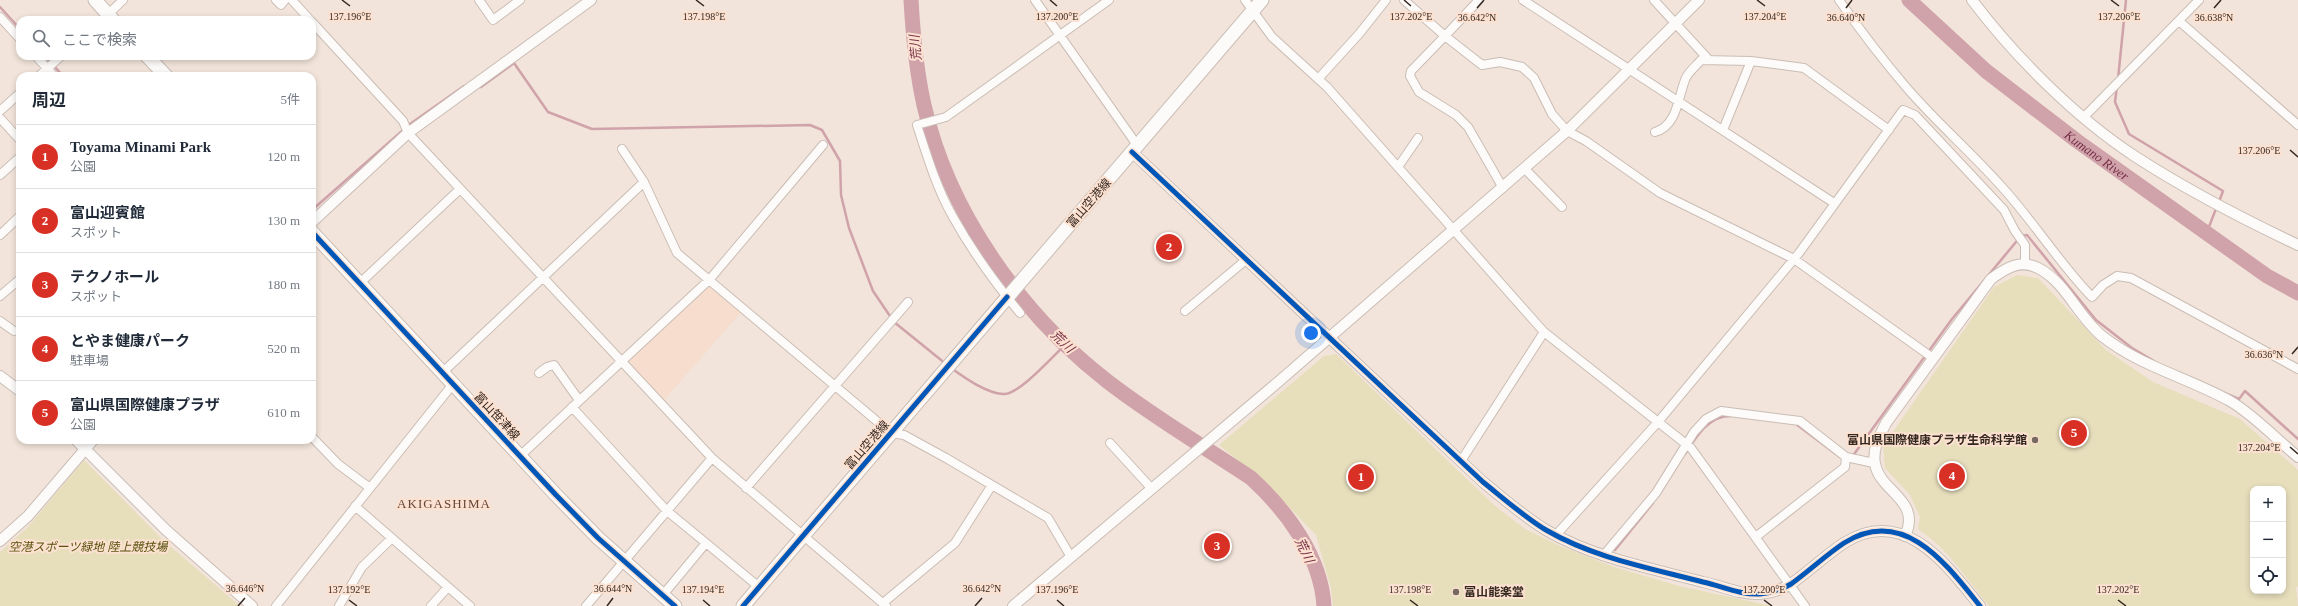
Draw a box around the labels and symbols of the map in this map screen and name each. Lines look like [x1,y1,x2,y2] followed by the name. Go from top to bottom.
[329,11,371,22] text: 137.196°E
[683,11,725,22] text: 137.198°E
[1036,11,1078,22] text: 137.200°E
[1390,11,1432,22] text: 137.202°E
[1744,11,1786,22] text: 137.204°E
[2098,11,2140,22] text: 137.206°E
[1458,12,1496,23] text: 36.642°N
[1827,12,1865,23] text: 36.640°N
[2195,12,2233,23] text: 36.638°N
[906,32,924,62] water label: 荒川
[2061,127,2133,184] water label: Kumano River
[2238,145,2280,156] text: 137.206°E
[1064,176,1114,230] street label: 富山空港線
[1156,232,1182,262] pin: 2
[1301,323,1321,343] your location
[1048,327,1079,357] water label: 荒川
[2245,349,2283,360] text: 36.636°N
[471,389,523,443] street label: 富山笹津線
[842,418,892,472] street label: 富山空港線
[2061,418,2087,448] pin: 5
[1847,433,2027,447] place label: 富山県国際健康プラザ生命科学館
[2030,435,2040,445] marker: 富山県国際健康プラザ生命科学館
[2238,442,2280,453] text: 137.204°E
[1939,461,1965,491] pin: 4
[1348,462,1374,492] pin: 1
[397,496,491,511] district label: AKIGASHIMA
[1204,531,1230,561] pin: 3
[1292,535,1318,567] water label: 荒川
[9,540,169,554] park label: 空港スポーツ緑地 陸上競技場
[226,583,264,594] text: 36.646°N
[594,583,632,594] text: 36.644°N
[963,583,1001,594] text: 36.642°N
[328,584,370,595] text: 137.192°E
[682,584,724,595] text: 137.194°E
[1036,584,1078,595] text: 137.196°E
[1389,584,1431,595] text: 137.198°E
[1743,584,1785,595] text: 137.200°E
[2097,584,2139,595] text: 137.202°E
[1464,585,1524,599] place label: 富山能楽堂
[1451,587,1461,597] marker: 富山能楽堂

